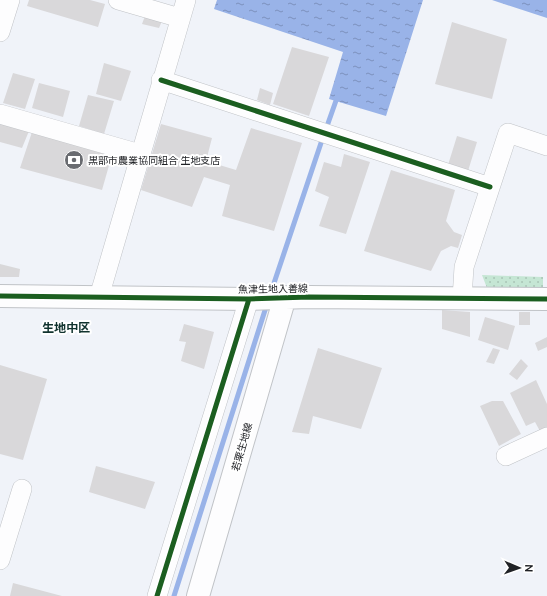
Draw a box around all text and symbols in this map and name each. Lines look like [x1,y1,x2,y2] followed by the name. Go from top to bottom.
[63,149,85,171] bank icon: 黒部市農業協同組合 生地支店
[88,155,220,166] place label: 黒部市農業協同組合 生地支店
[238,283,308,295] street label: 魚津生地入善線
[42,321,90,334] district label: 生地中区
[230,421,254,473] street label: 若栗生地線
[499,548,539,588] north arrow
[523,564,535,573] text: N

